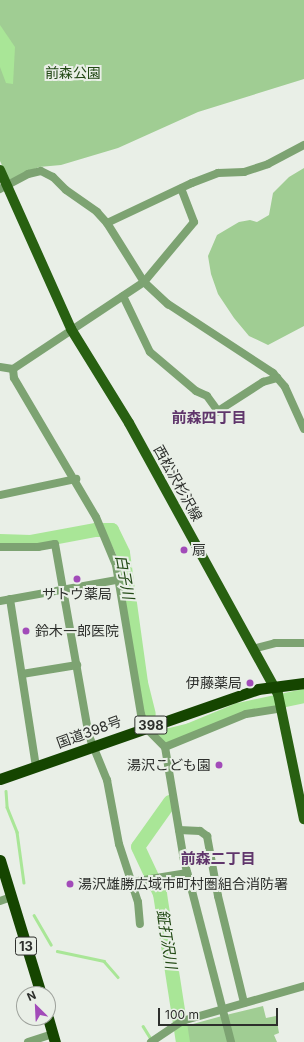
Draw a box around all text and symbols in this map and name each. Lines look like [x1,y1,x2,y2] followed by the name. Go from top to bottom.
[45,65,101,81] park label: 前森公園
[172,409,246,427] district label: 前森四丁目
[150,442,206,524] street label: 西松沢杉沢線
[192,542,206,558] place label: 扇
[179,545,189,555] marker: 扇
[112,553,138,601] water label: 白子川
[72,574,82,584] marker: サトウ薬局
[42,586,112,602] place label: サトウ薬局
[35,623,119,639] place label: 鈴木一郎医院
[20,625,32,637] marker: 鈴木一郎医院
[186,675,242,691] place label: 伊藤薬局
[245,678,255,688] marker: 伊藤薬局
[54,712,124,752] street label: 国道398号
[134,714,168,736] road number: 398
[127,757,211,773] place label: 湯沢こども園
[214,760,224,770] marker: 湯沢こども園
[181,850,255,868] district label: 前森二丁目
[78,876,288,892] place label: 湯沢雄勝広域市町村圏組合消防署
[65,879,75,889] marker: 湯沢雄勝広域市町村圏組合消防署
[153,908,181,970] water label: 鉦打沢川
[15,935,37,957] road number: 13
[16,986,56,1026] north arrow
[25,988,38,1004] text: N
[160,1000,280,1026] scale bar
[165,1007,199,1022] text: 100 m

